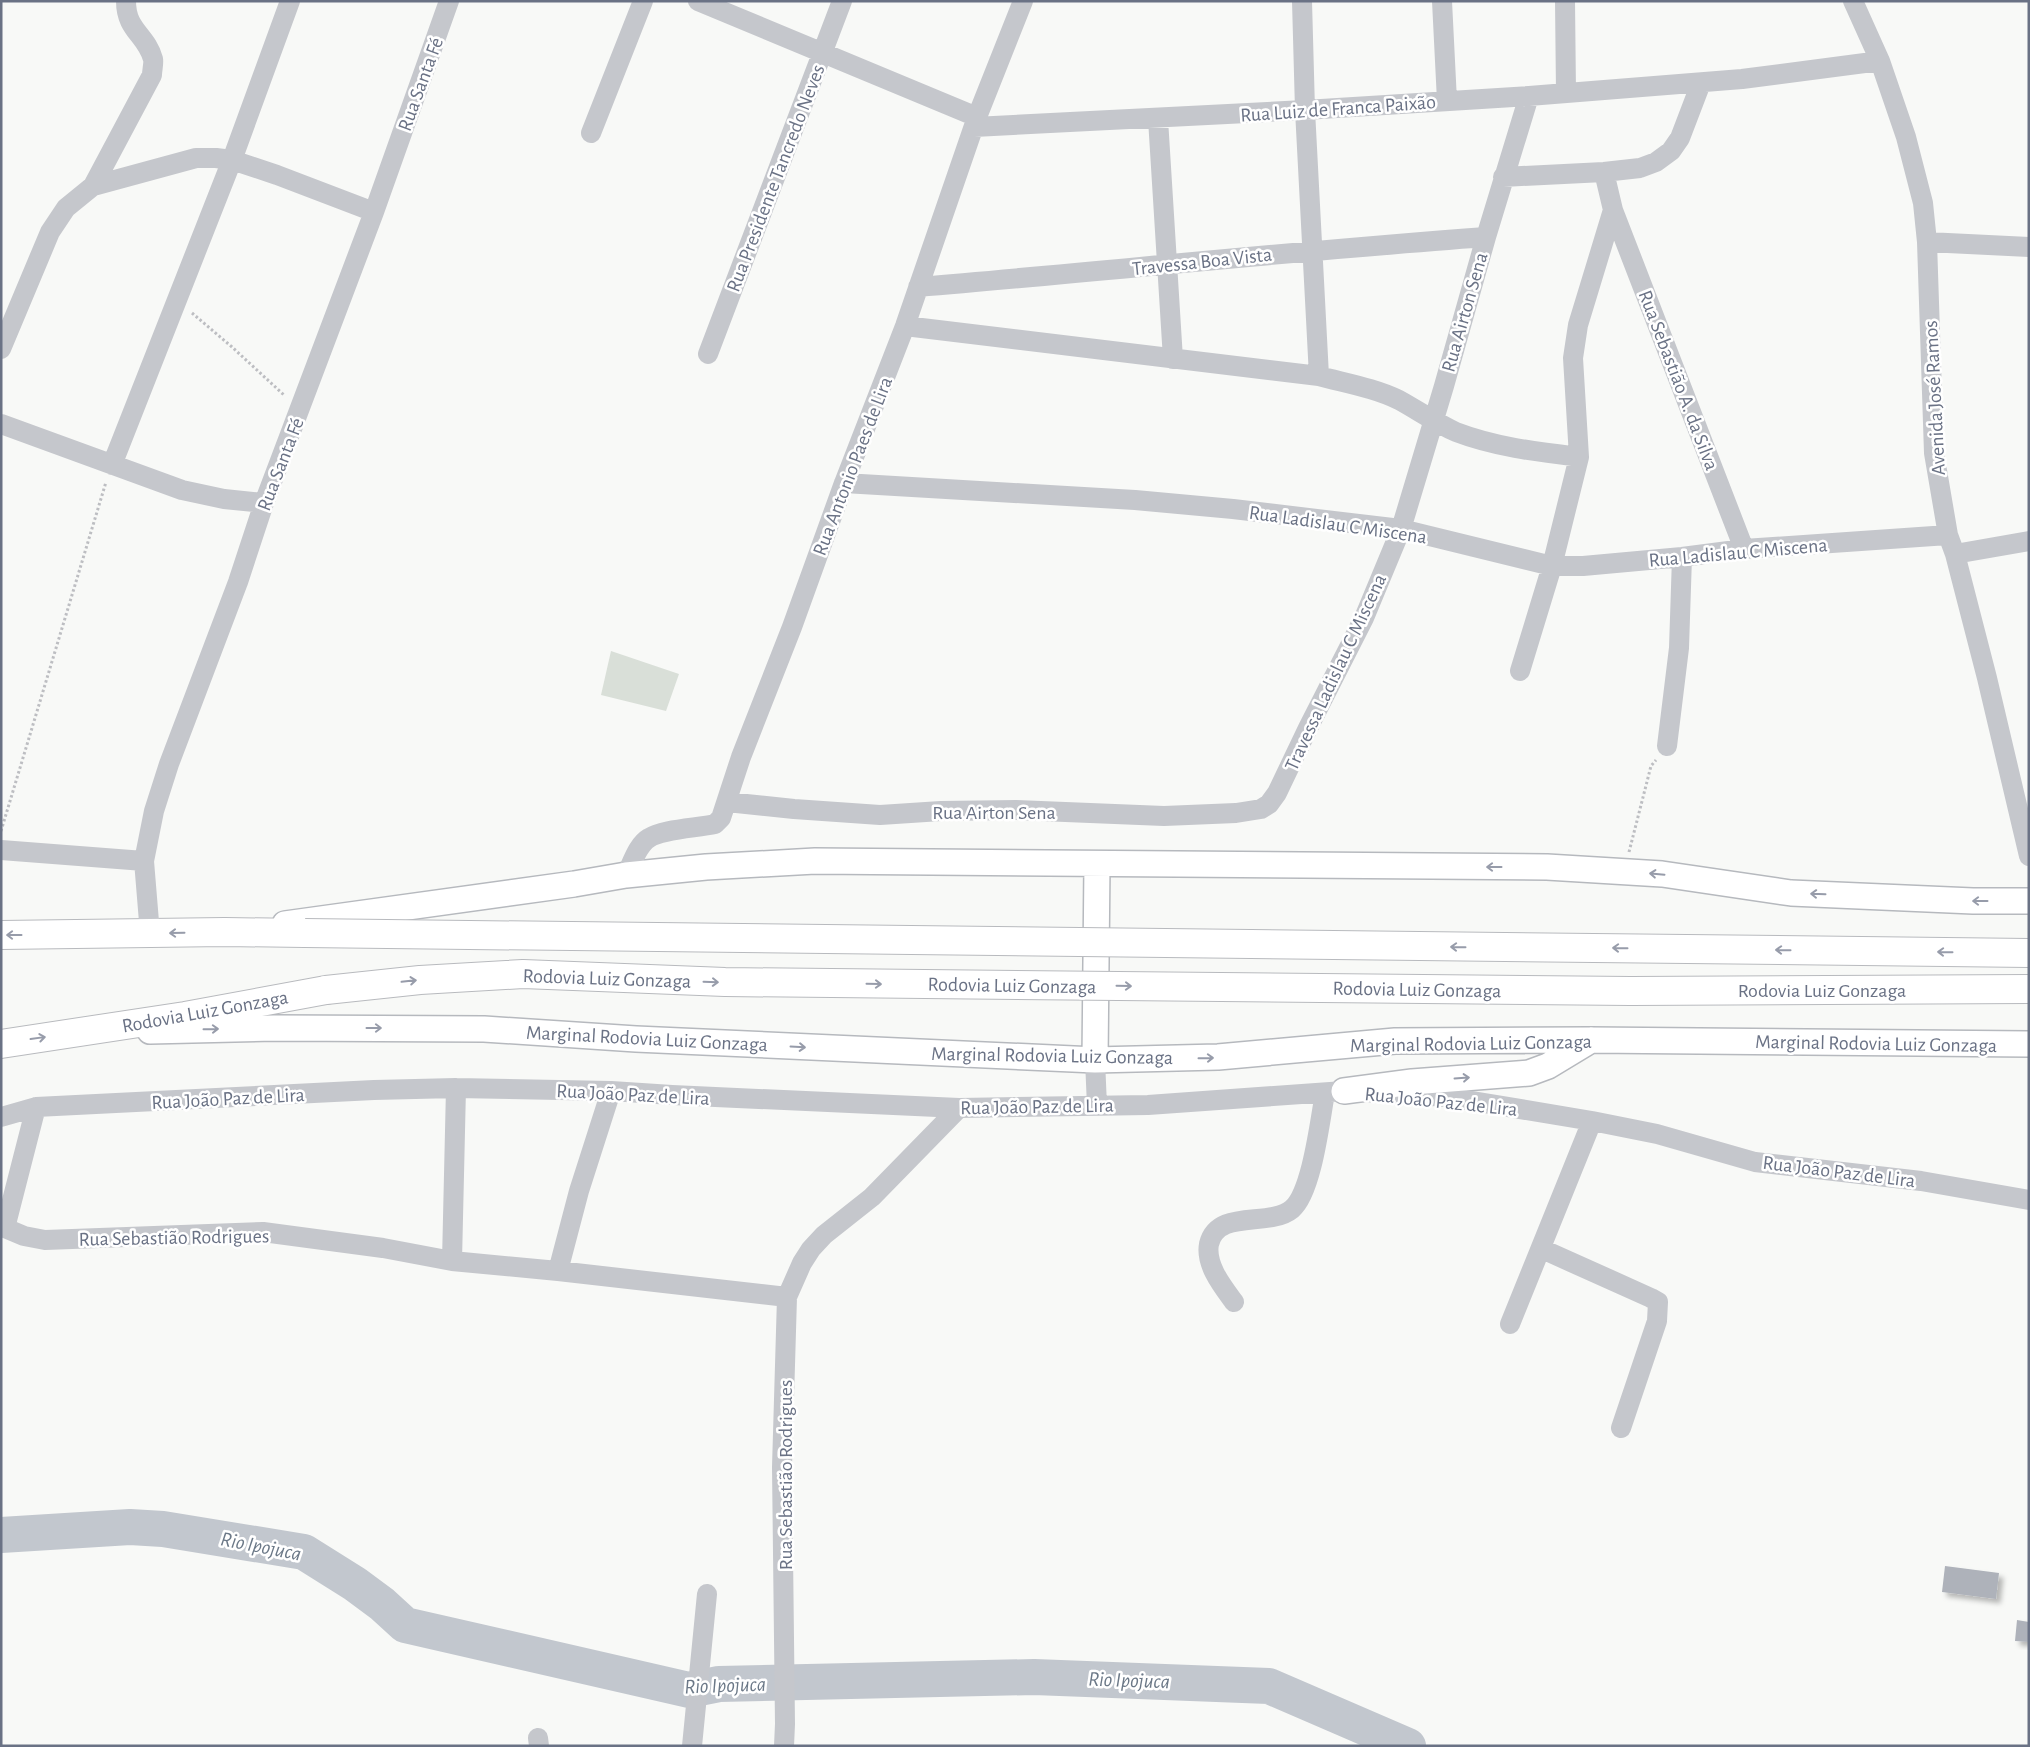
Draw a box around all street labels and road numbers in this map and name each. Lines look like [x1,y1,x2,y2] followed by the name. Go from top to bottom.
[395,35,447,134] street label: Rua Santa Fé
[723,62,829,295] street label: Rua Presidente Tancredo Neves
[1240,92,1437,126] street label: Rua Luiz de Franca Paixão
[1131,245,1273,279] street label: Travessa Boa Vista
[1438,250,1492,374] street label: Rua Airton Sena
[1634,288,1722,473] street label: Rua Sebastião A. da Silva
[1921,320,1949,476] street label: Avenida José Ramos
[810,374,896,558] street label: Rua Antonio Paes de Lira
[254,415,308,514] street label: Rua Santa Fé
[1248,503,1428,547] street label: Rua Ladislau C Miscena
[1648,535,1828,571] street label: Rua Ladislau C Miscena
[1282,571,1390,774] street label: Travessa Ladislau C Miscena
[932,803,1056,823] street label: Rua Airton Sena
[522,966,692,992] street label: Rodovia Luiz Gonzaga
[928,975,1096,997] street label: Rodovia Luiz Gonzaga
[1333,979,1501,1001] street label: Rodovia Luiz Gonzaga
[1738,981,1906,1001] street label: Rodovia Luiz Gonzaga
[120,988,290,1036] street label: Rodovia Luiz Gonzaga
[526,1023,768,1055] street label: Marginal Rodovia Luiz Gonzaga
[1350,1032,1592,1056] street label: Marginal Rodovia Luiz Gonzaga
[1755,1032,1997,1056] street label: Marginal Rodovia Luiz Gonzaga
[931,1044,1173,1068] street label: Marginal Rodovia Luiz Gonzaga
[556,1081,710,1109] street label: Rua João Paz de Lira
[1363,1084,1518,1120] street label: Rua João Paz de Lira
[151,1085,305,1113] street label: Rua João Paz de Lira
[960,1096,1114,1118] street label: Rua João Paz de Lira
[1761,1153,1916,1191] street label: Rua João Paz de Lira
[79,1226,269,1250] street label: Rua Sebastião Rodrigues
[776,1380,796,1570] street label: Rua Sebastião Rodrigues

